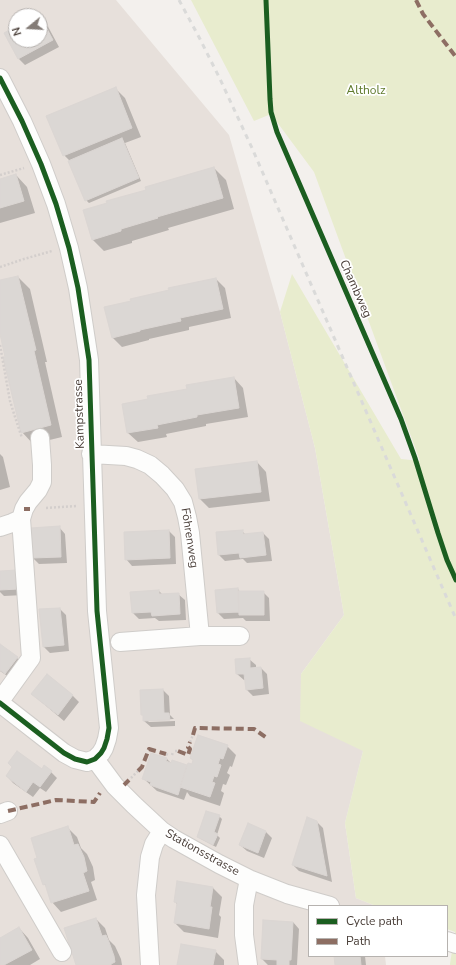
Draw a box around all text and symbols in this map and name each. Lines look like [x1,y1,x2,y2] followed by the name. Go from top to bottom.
[8,8,48,48] north arrow
[9,25,25,38] text: N
[347,84,385,98] park label: Altholz
[336,258,374,320] street label: Chambweg
[72,379,88,449] street label: Kampstrasse
[177,507,201,569] street label: Föhrenweg
[162,827,242,879] street label: Stationsstrasse
[308,905,448,957] legend
[346,913,403,929] text: Cycle path
[346,933,371,949] text: Path

